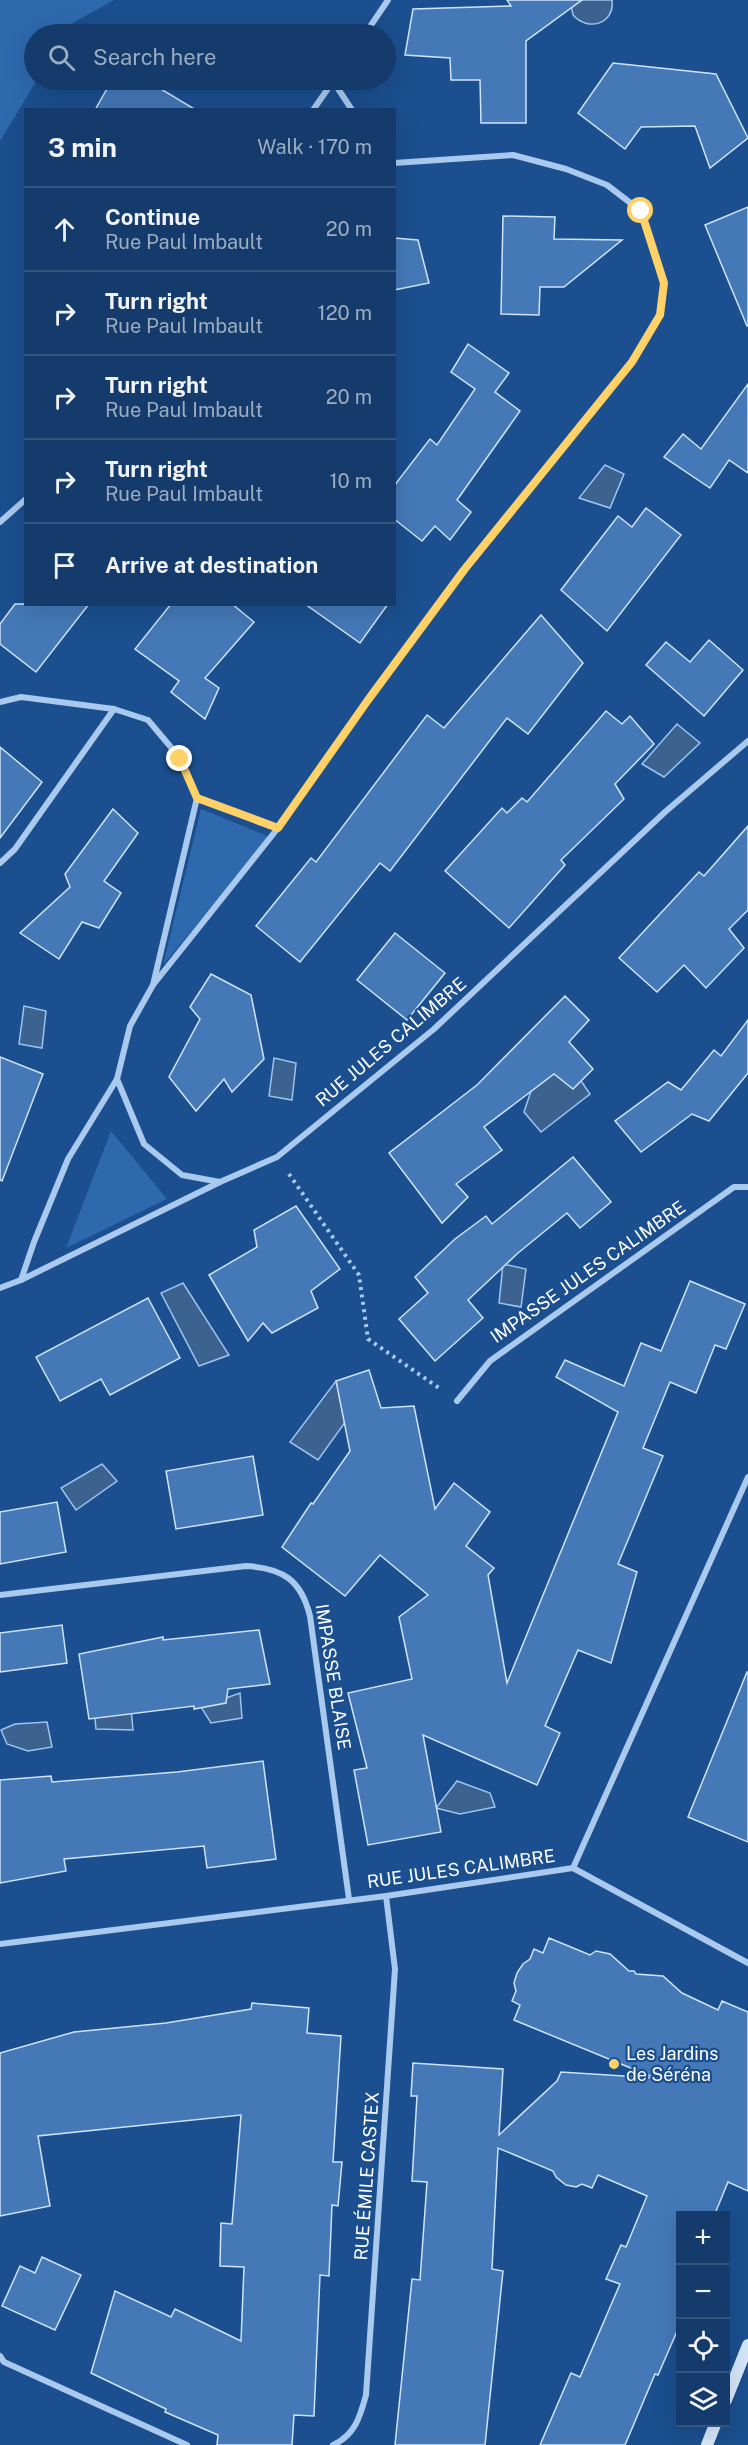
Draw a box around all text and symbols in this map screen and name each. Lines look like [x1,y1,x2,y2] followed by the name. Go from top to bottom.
[24,24,396,90] search box
[45,41,78,74] icon: search
[93,44,217,70] text: Search here
[48,132,117,163] text: 3 min
[257,135,372,159] text: Walk · 170 m
[627,197,653,223] route start
[105,204,200,230] text: Continue
[48,213,81,246] icon: ahead
[326,217,372,241] text: 20 m
[105,230,263,254] text: Rue Paul Imbault
[105,288,208,314] text: Turn right
[48,297,81,330] icon: right
[318,301,372,325] text: 120 m
[105,314,263,338] text: Rue Paul Imbault
[105,372,208,398] text: Turn right
[48,381,81,414] icon: right
[326,385,372,409] text: 20 m
[105,398,263,422] text: Rue Paul Imbault
[105,456,208,482] text: Turn right
[48,465,81,498] icon: right
[329,469,372,493] text: 10 m
[105,482,263,506] text: Rue Paul Imbault
[48,549,81,582] icon: arrive
[105,552,318,578] text: Arrive at destination
[166,745,192,771] route end
[311,973,470,1111] street label: RUE JULES CALIMBRE
[486,1196,689,1347] street label: IMPASSE JULES CALIMBRE
[312,1602,355,1751] street label: IMPASSE BLAISE
[366,1845,556,1892] street label: RUE JULES CALIMBRE
[626,2043,718,2085] place label: Les Jardins de Séréna
[607,2057,621,2071] marker: Les Jardins de Séréna
[349,2091,383,2261] street label: RUE ÉMILE CASTEX
[676,2211,730,2427] map controls
[676,2211,730,2265] button: +
[676,2265,730,2319] button: −
[676,2319,730,2373] button: locate
[676,2373,730,2427] button: layers

